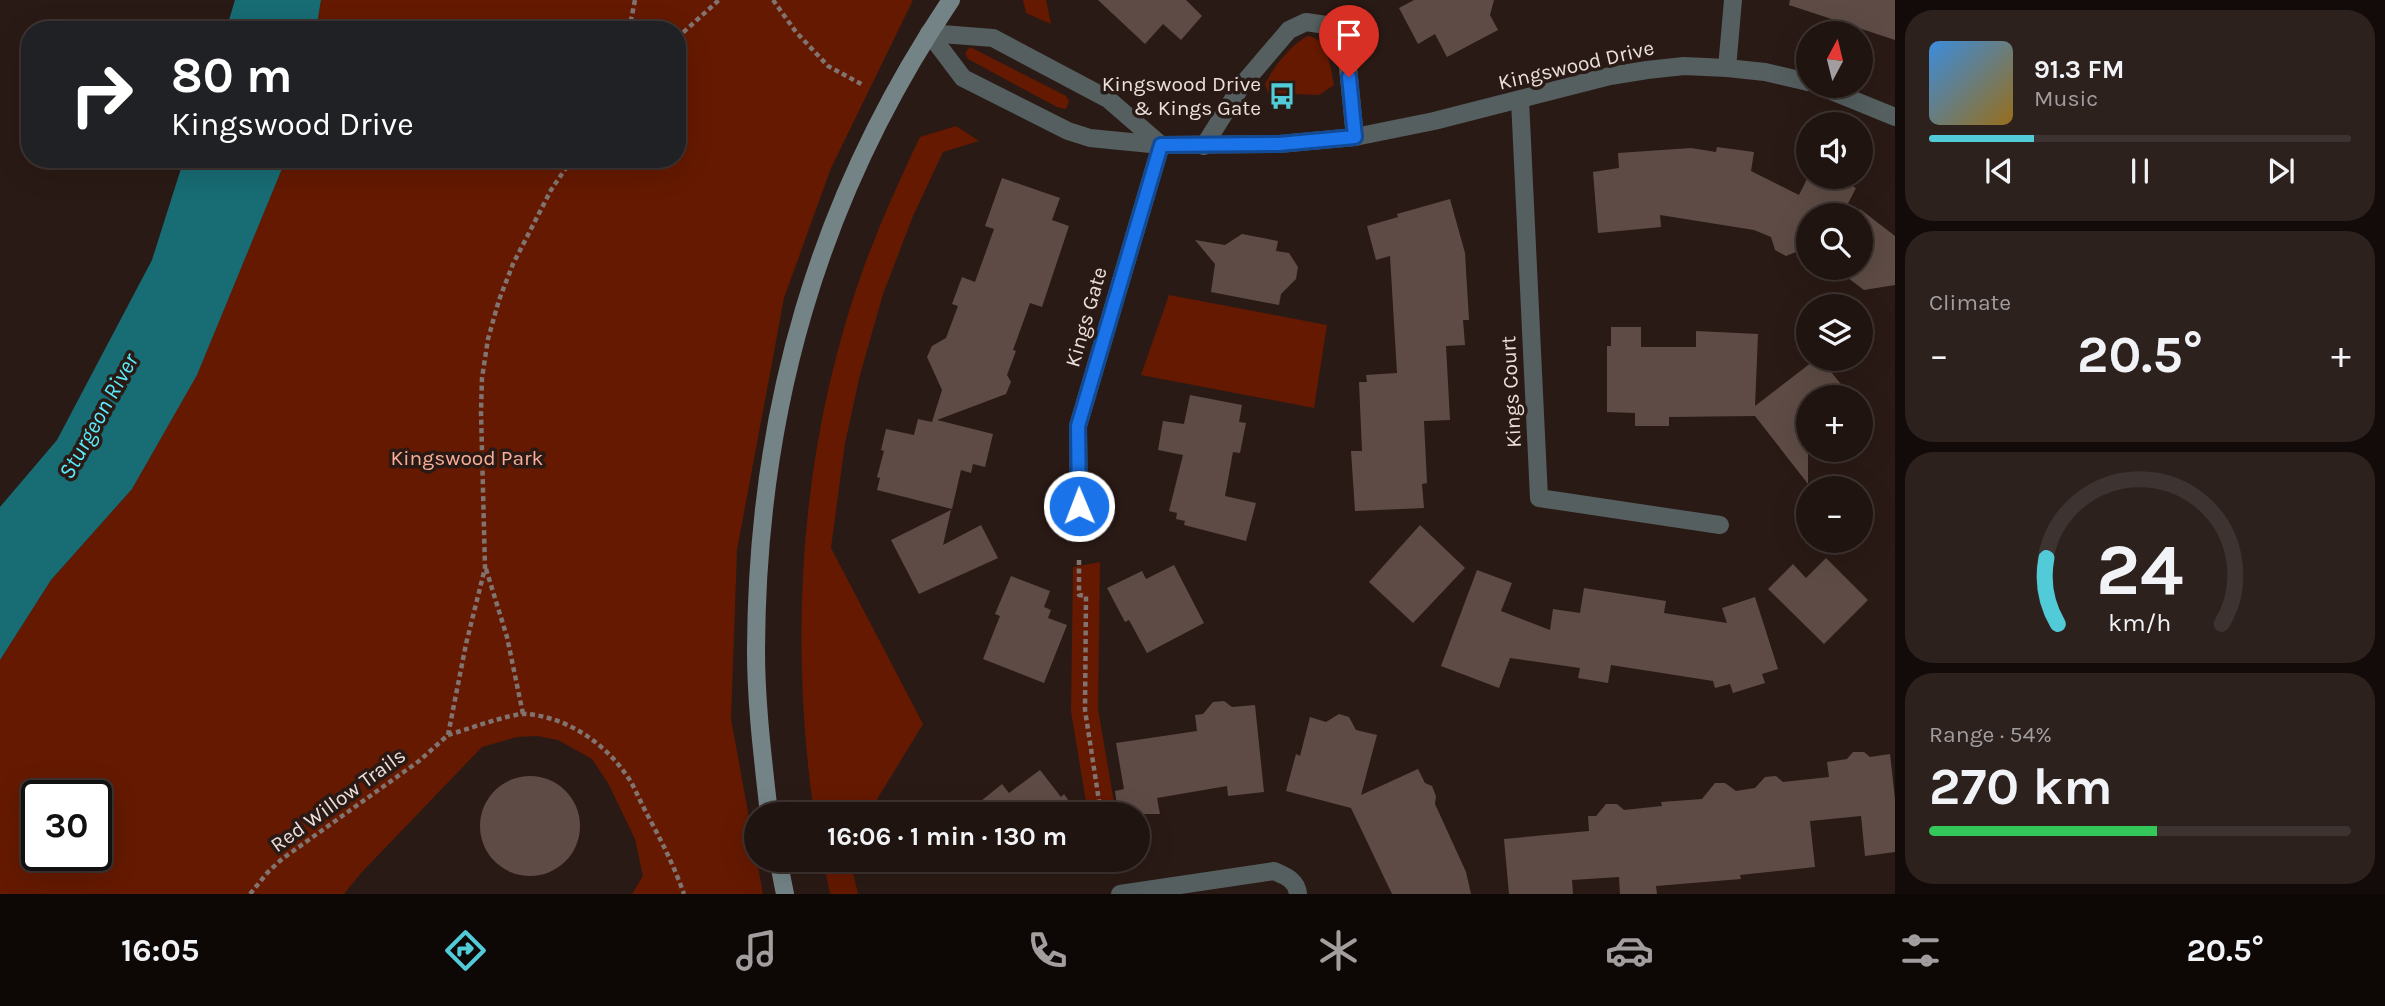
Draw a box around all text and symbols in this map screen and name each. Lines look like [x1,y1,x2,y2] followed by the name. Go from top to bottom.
[1319,5,1379,77] pin
[1330,16,1368,54] icon: arrive
[1796,21,1872,98] north arrow
[1796,21,1873,553] map controls
[1496,35,1656,95] street label: Kingswood Drive
[171,47,293,104] text: 80 m
[56,49,147,140] icon: right
[2034,54,2124,85] text: 91.3 FM
[1102,72,1261,120] place label: Kingswood Drive & Kings Gate
[1267,81,1297,111] bus stop icon: Kingswood Drive & Kings Gate
[2034,85,2098,112] text: Music
[171,106,414,143] text: Kingswood Drive
[1796,112,1873,189] button: sound
[1980,152,2018,190] icon: previous
[2121,152,2159,190] icon: pause
[2262,152,2300,190] icon: next
[1796,203,1873,280] button: search
[1060,264,1112,370] street label: Kings Gate
[1929,289,2011,316] text: Climate
[1796,294,1873,371] button: layers
[2077,324,2203,385] text: 20.5°
[1929,333,1949,378] text: −
[2331,333,2351,378] text: +
[1496,335,1526,449] street label: Kings Court
[53,348,145,484] water label: Sturgeon River
[1796,385,1873,462] button: +
[391,446,544,470] park label: Kingswood Park
[1042,469,1116,543] position arrow
[1796,476,1873,553] button: −
[2096,527,2184,612] text: 24
[2108,607,2172,636] text: km/h
[1929,721,2052,748] text: Range · 54%
[266,743,410,857] street label: Red Willow Trails
[1929,756,2112,817] text: 270 km
[21,780,112,871] speed limit sign: 30
[827,821,1067,852] text: 16:06 · 1 min · 130 m
[441,926,490,975] icon: directions
[732,926,781,975] icon: music
[1023,926,1072,975] icon: phone
[1314,926,1363,975] icon: climate
[1605,926,1654,975] icon: car
[1896,926,1945,975] icon: filters
[121,932,199,969] text: 16:05
[2187,932,2264,969] text: 20.5°

